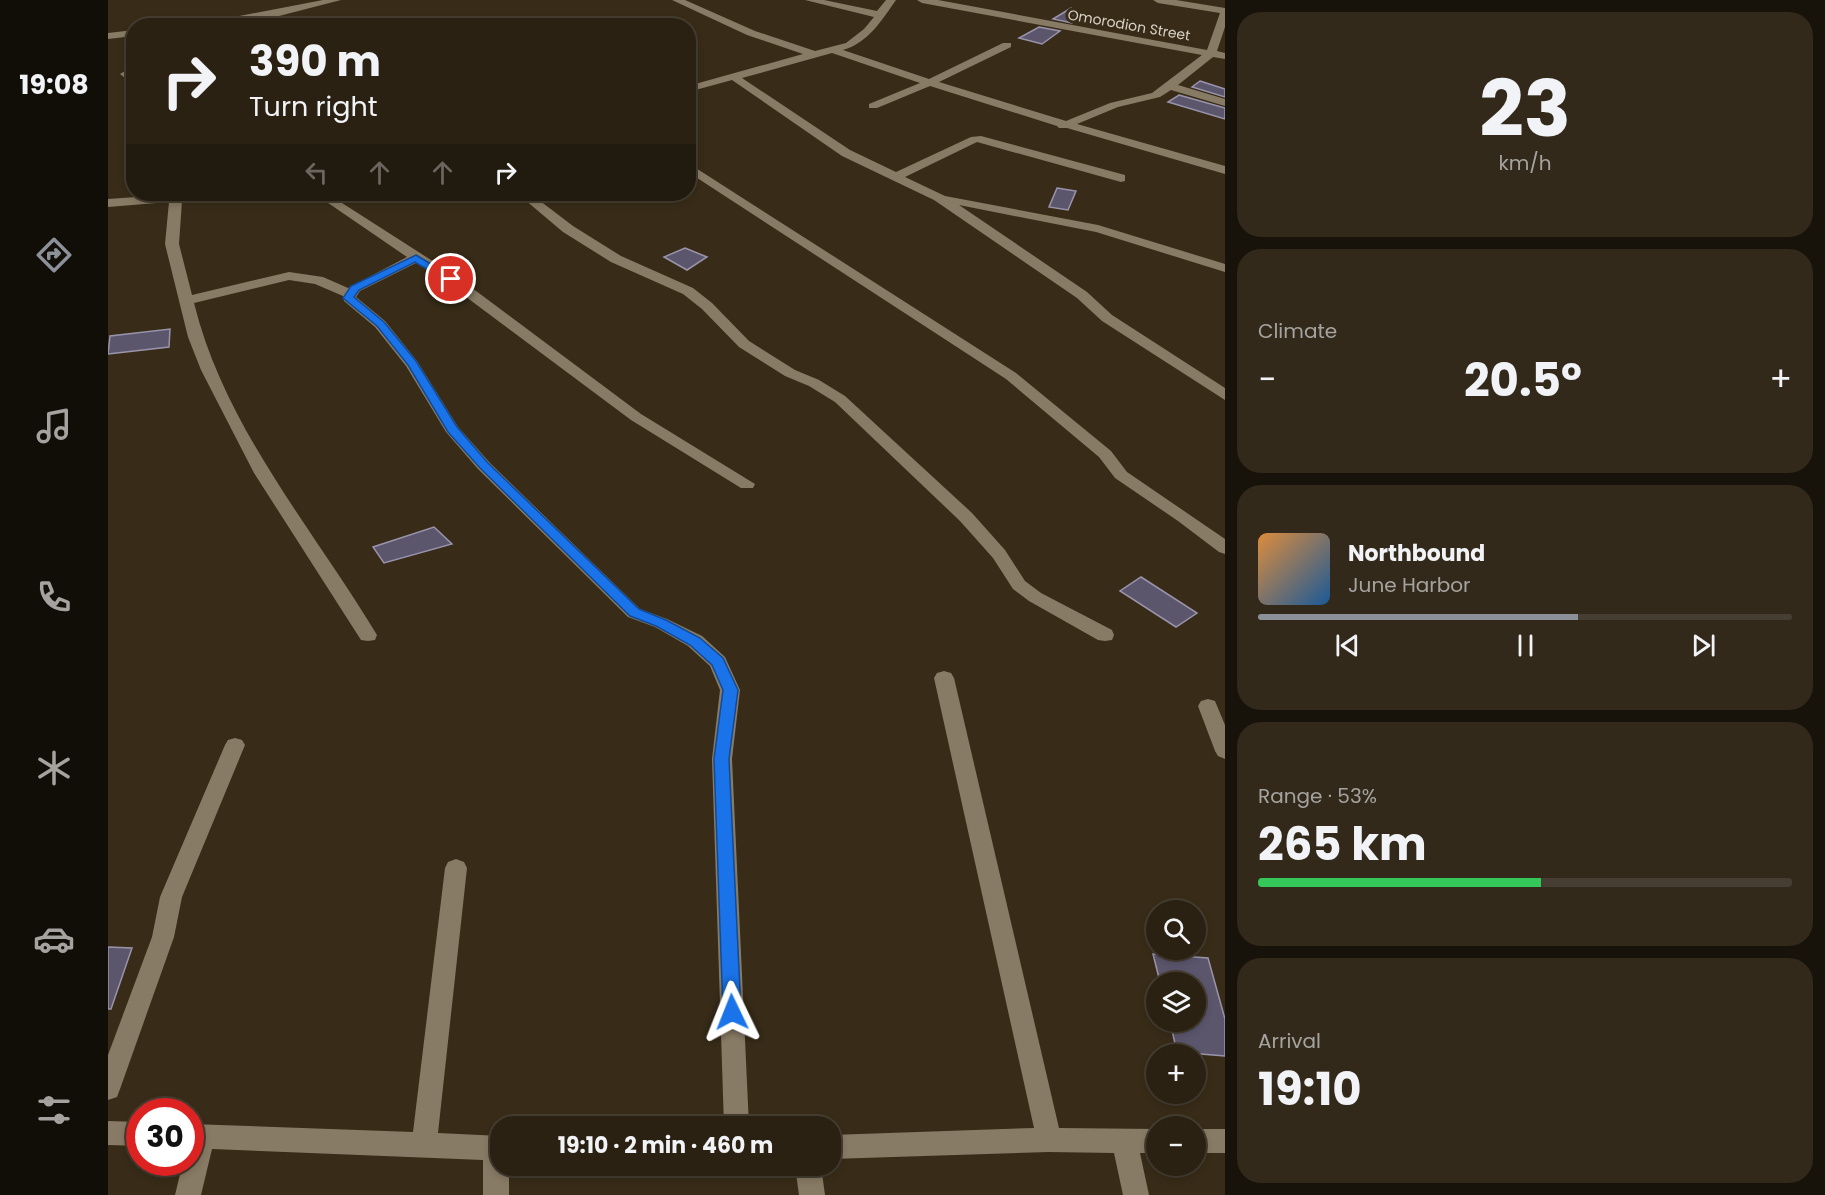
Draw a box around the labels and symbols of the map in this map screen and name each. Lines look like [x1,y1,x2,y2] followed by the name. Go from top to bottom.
[1066,4,1192,46] street label: Omorodion Street
[425,253,476,304] pin
[700,980,764,1044] position arrow
[126,1098,204,1176] speed limit sign: 30

